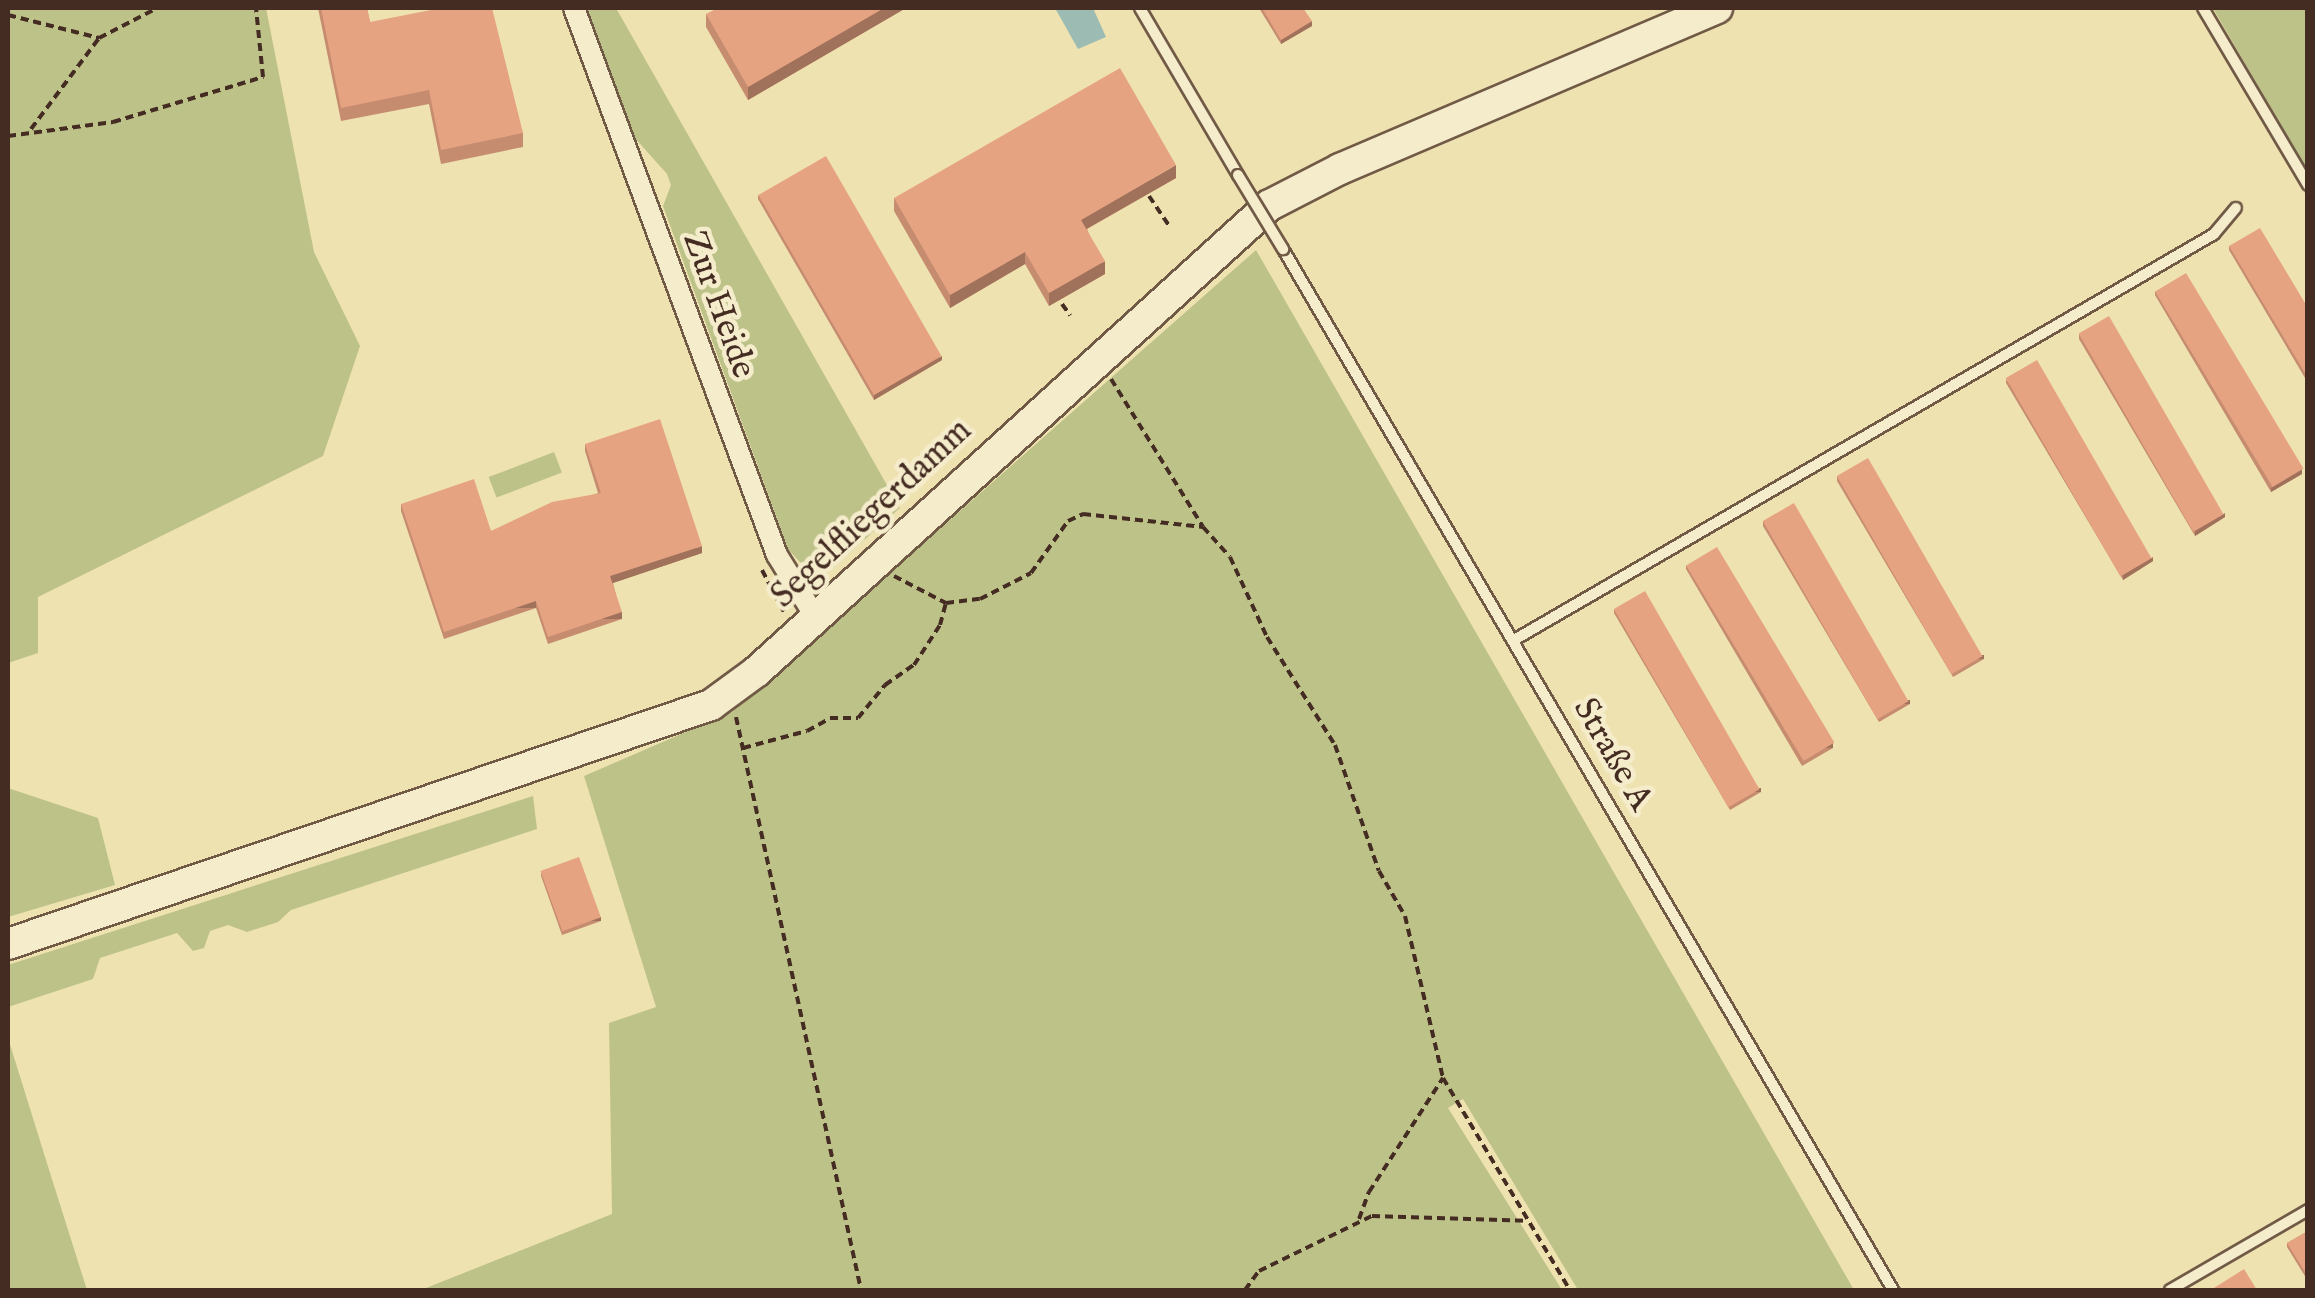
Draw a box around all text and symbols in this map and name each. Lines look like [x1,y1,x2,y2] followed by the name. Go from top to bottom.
[672,226,764,384] street label: Zur Heide
[763,410,981,618] street label: Segelfliegerdamm
[1563,691,1661,819] street label: Straße A

